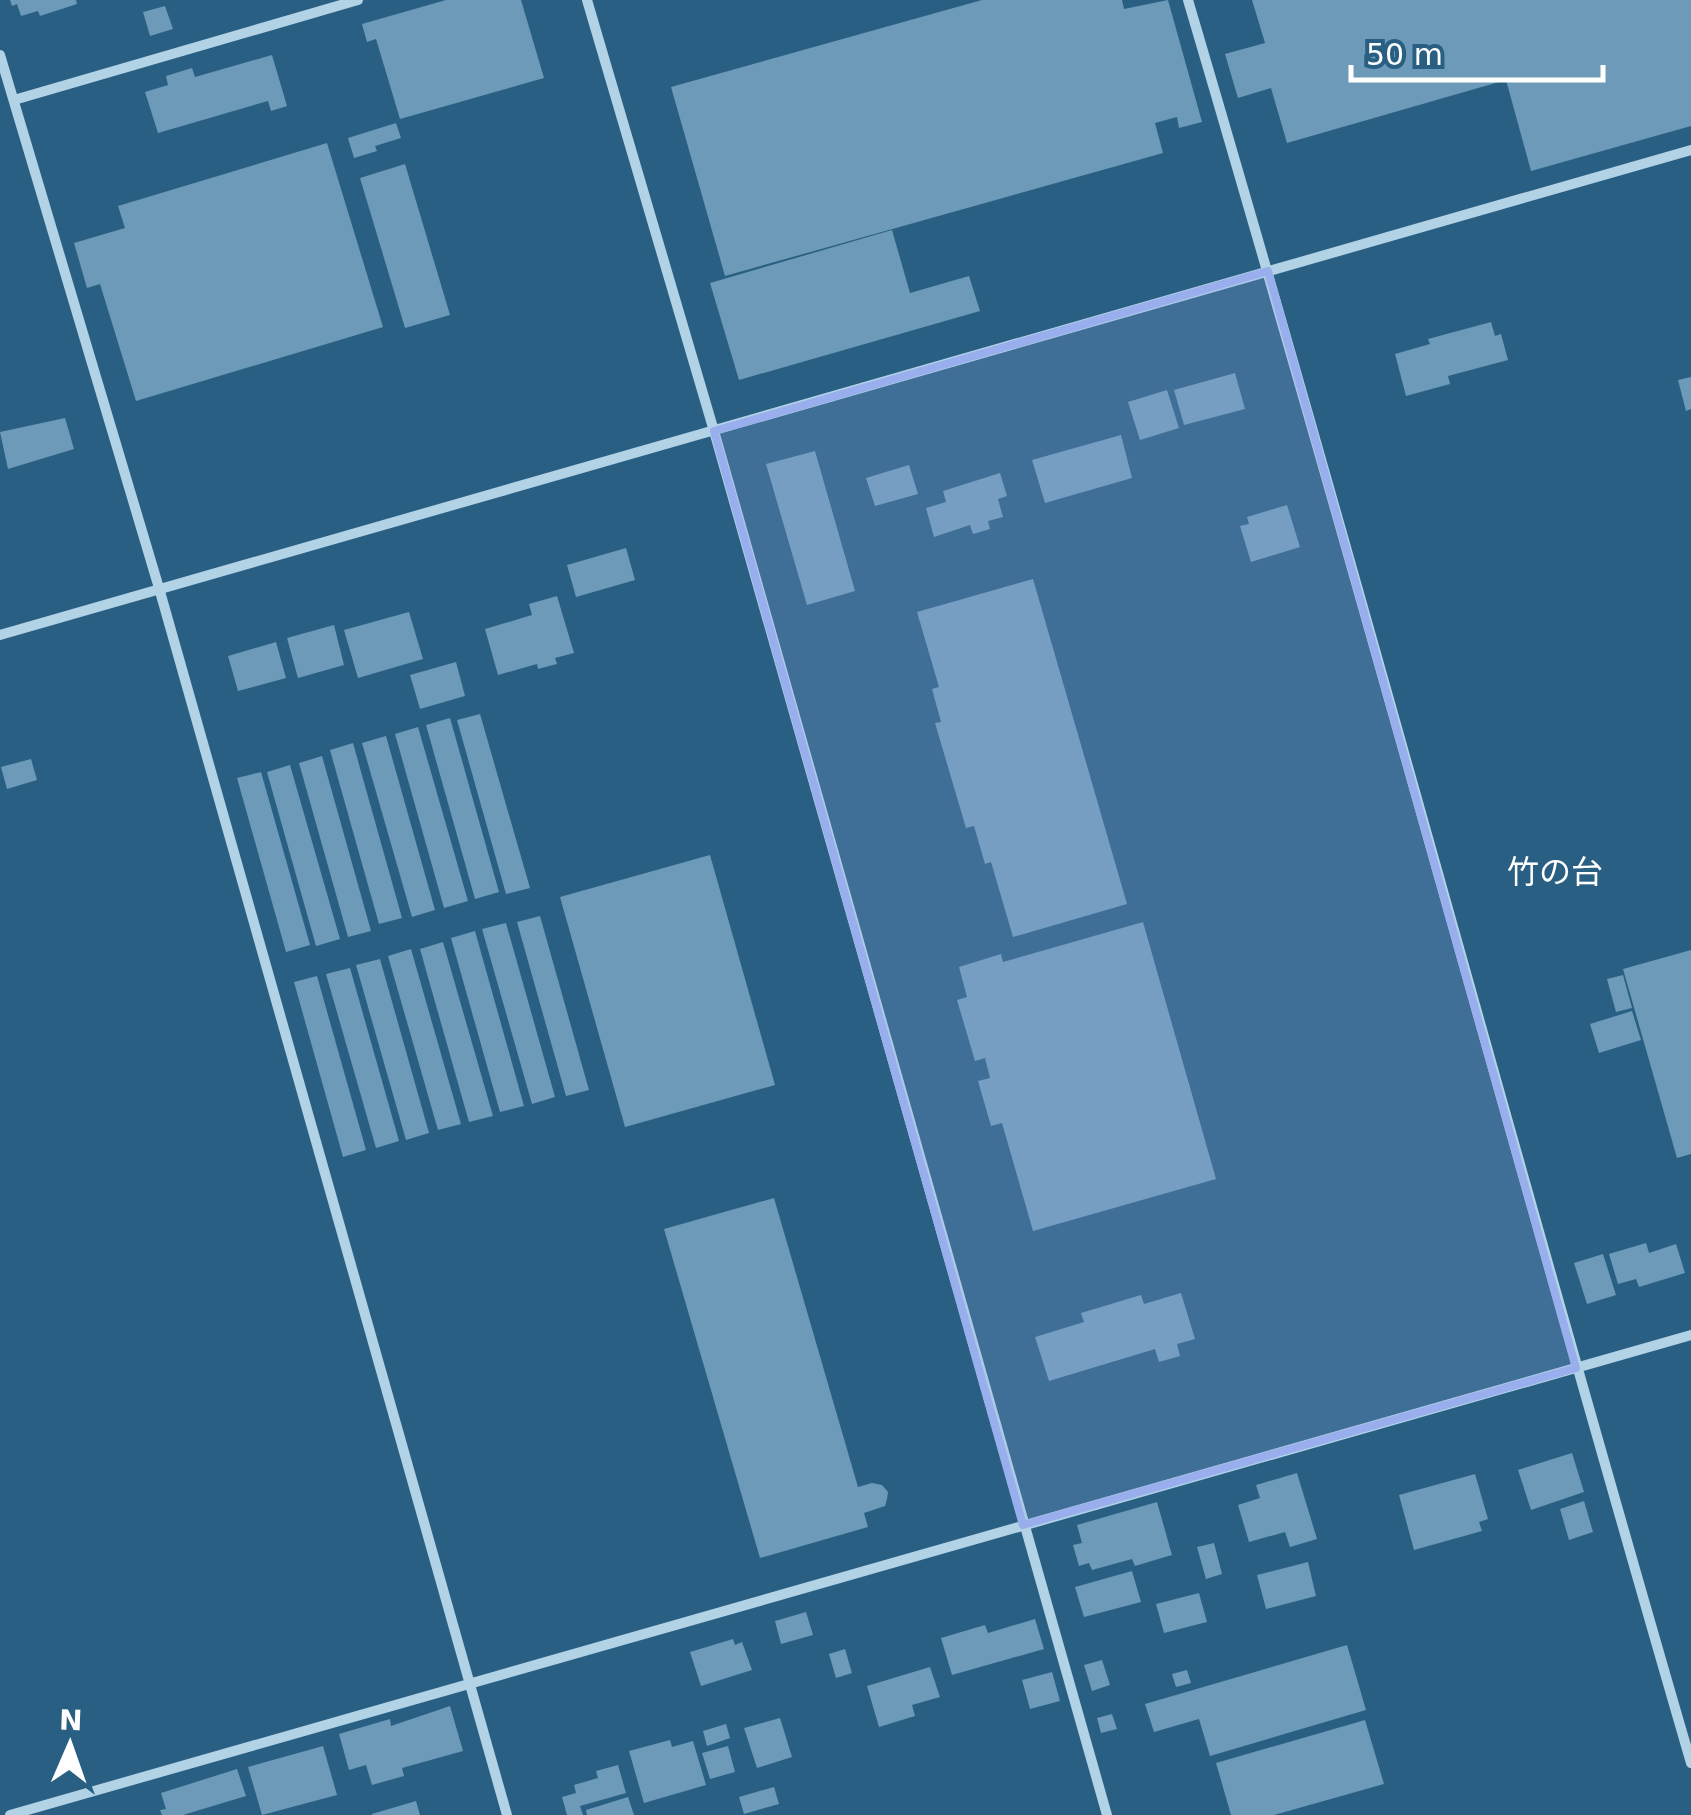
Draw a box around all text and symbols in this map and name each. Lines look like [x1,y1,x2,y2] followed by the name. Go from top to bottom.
[1351,20,1604,82] scale bar
[1366,37,1443,72] text: 50 m
[1507,853,1603,891] district label: 竹の台
[20,1695,120,1795] north arrow
[59,1704,83,1737] text: N

